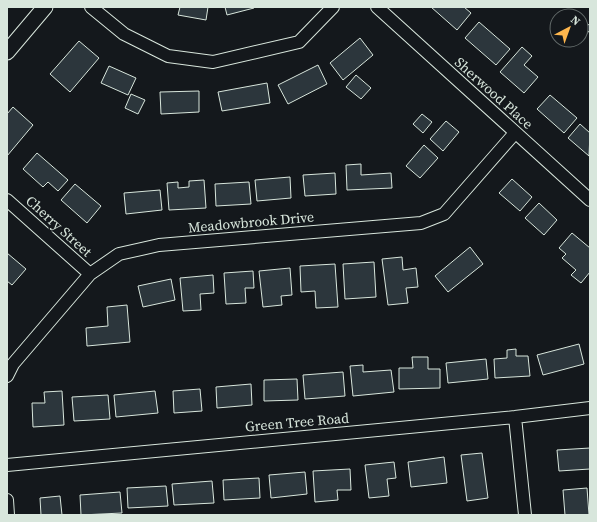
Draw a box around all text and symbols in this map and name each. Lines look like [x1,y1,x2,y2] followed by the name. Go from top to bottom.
[549,8,589,48] north arrow
[567,13,583,29] text: N
[451,52,537,134] street label: Sherwood Place
[21,191,97,261] street label: Cherry Street
[187,207,315,237] street label: Meadowbrook Drive
[244,407,350,437] street label: Green Tree Road

